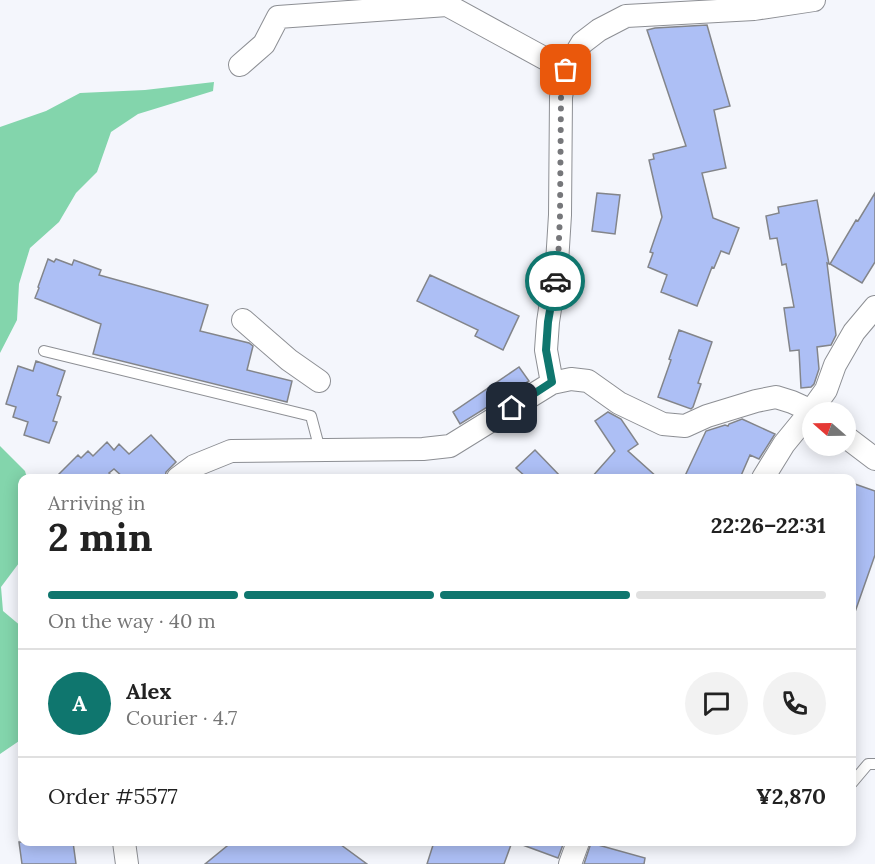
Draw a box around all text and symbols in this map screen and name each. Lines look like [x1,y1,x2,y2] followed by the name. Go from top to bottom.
[540,44,591,95] pin
[549,53,582,86] icon: bag
[525,251,585,311] courier
[539,265,572,298] icon: car
[486,382,537,433] pin
[495,391,528,424] icon: home
[802,402,856,456] north arrow
[802,402,856,456] map controls
[48,490,145,515] text: Arriving in
[711,511,826,539] text: 22:26–22:31
[48,512,153,562] text: 2 min
[48,608,216,633] text: On the way · 40 m
[685,672,748,735] button: chat
[763,672,826,735] button: phone
[126,677,171,705] text: Alex
[72,689,87,717] text: A
[126,705,237,730] text: Courier · 4.7
[48,782,178,810] text: Order #5577
[756,782,826,810] text: ¥2,870

